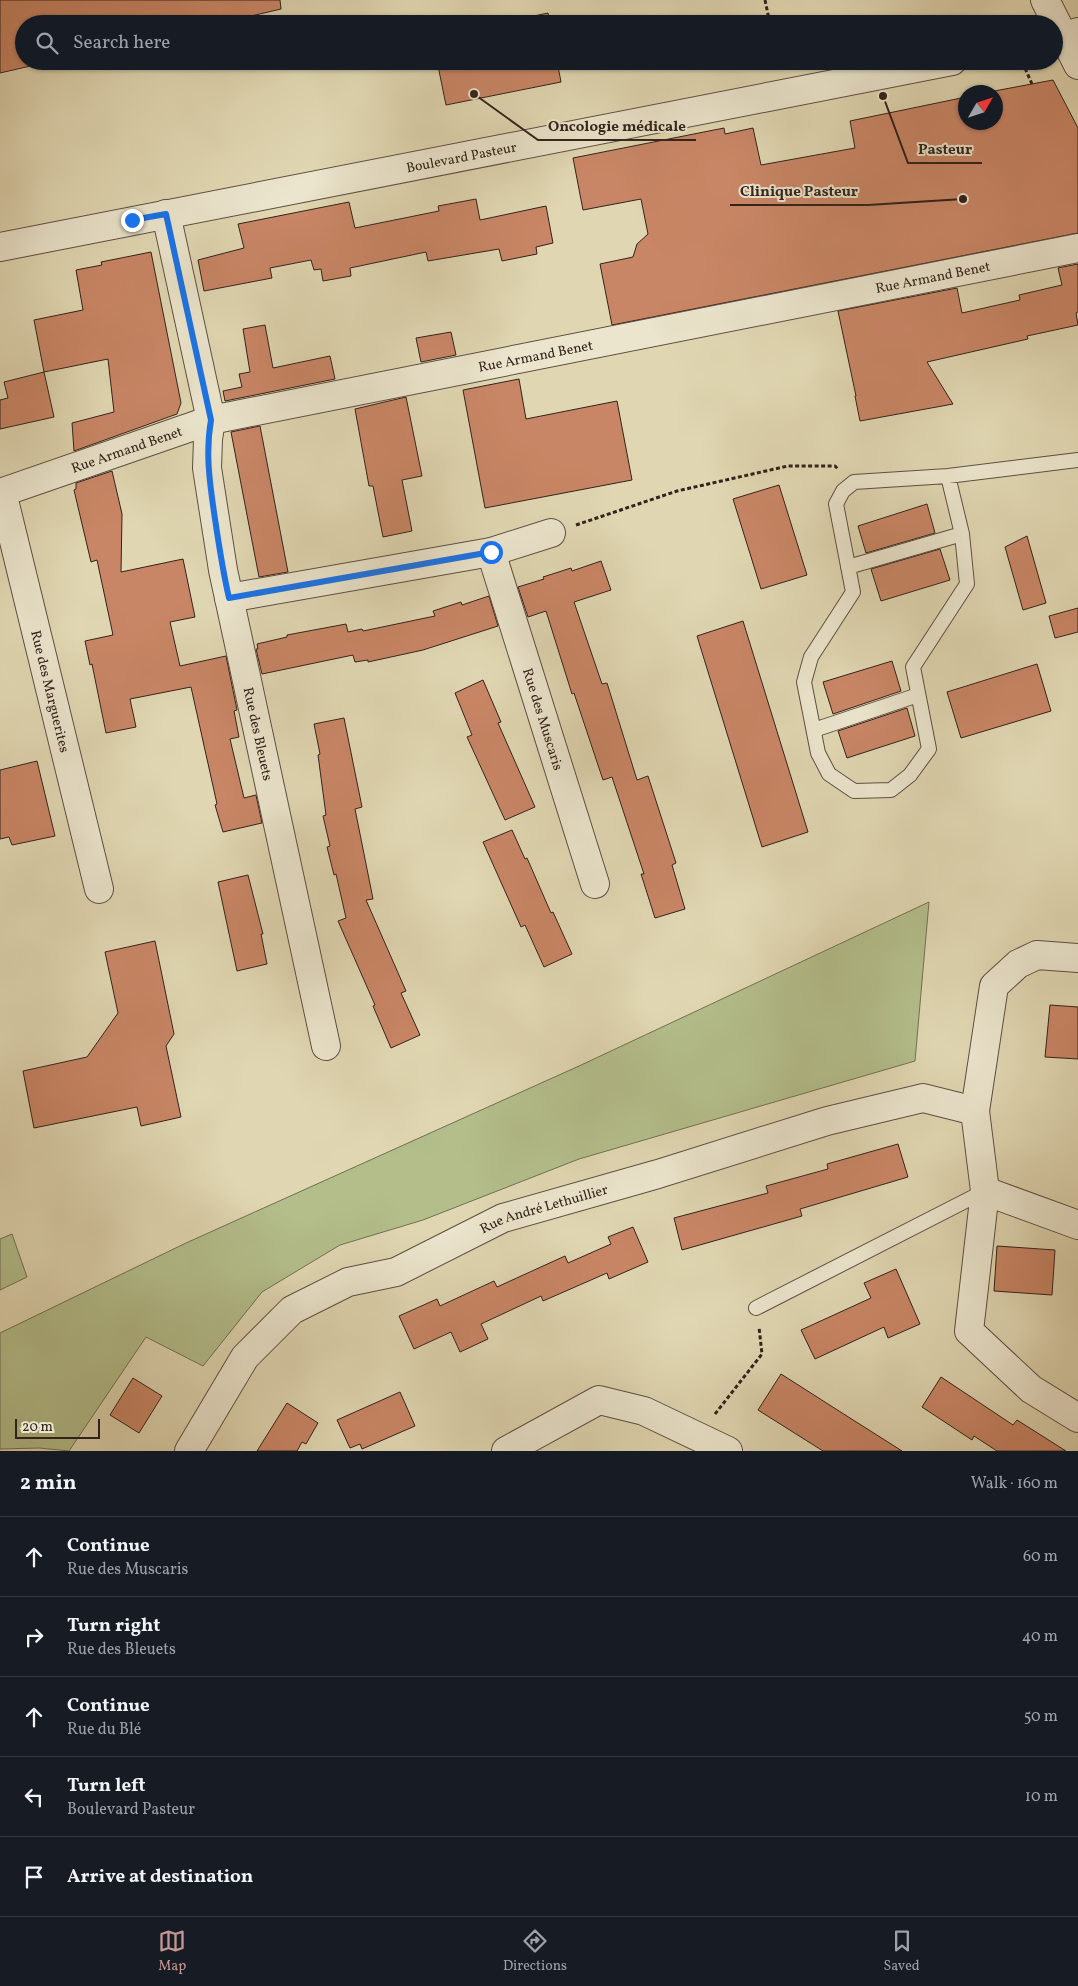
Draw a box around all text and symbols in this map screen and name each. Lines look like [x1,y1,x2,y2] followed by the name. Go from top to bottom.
[15,15,1063,70] search box
[33,29,61,57] icon: search
[73,30,170,56] text: Search here
[958,85,1003,130] north arrow
[538,110,696,140] callout: Oncologie médicale
[548,117,686,138] text: Oncologie médicale
[908,133,982,163] callout: Pasteur
[405,138,519,178] street label: Boulevard Pasteur
[918,140,972,161] text: Pasteur
[730,175,868,205] callout: Clinique Pasteur
[740,182,858,203] text: Clinique Pasteur
[121,209,144,232] route end
[874,258,992,299] street label: Rue Armand Benet
[477,336,595,378] street label: Rue Armand Benet
[69,423,185,479] street label: Rue Armand Benet
[480,541,503,564] route start
[25,628,73,755] street label: Rue des Marguerites
[517,666,567,773] street label: Rue des Muscaris
[238,686,276,783] street label: Rue des Bleuets
[477,1181,610,1239] street label: Rue André Lethuillier
[15,1416,100,1439] scale bar
[22,1418,53,1437] text: 20 m
[20,1469,77,1498] text: 2 min
[971,1473,1058,1495] text: Walk · 160 m
[67,1533,150,1559] text: Continue
[20,1543,48,1571] icon: ahead
[1023,1546,1058,1568] text: 60 m
[67,1559,188,1581] text: Rue des Muscaris
[67,1613,160,1639] text: Turn right
[20,1623,48,1651] icon: right
[1022,1626,1058,1648] text: 40 m
[67,1639,176,1661] text: Rue des Bleuets
[67,1693,150,1719] text: Continue
[20,1703,48,1731] icon: ahead
[1024,1706,1058,1728] text: 50 m
[67,1719,141,1741] text: Rue du Blé
[67,1773,146,1799] text: Turn left
[20,1783,48,1811] icon: left
[1025,1786,1058,1808] text: 10 m
[67,1799,195,1821] text: Boulevard Pasteur
[20,1863,48,1891] icon: arrive
[67,1864,253,1890] text: Arrive at destination
[158,1927,186,1976] tab: Map
[503,1927,567,1976] tab: Directions
[884,1927,920,1976] tab: Saved

